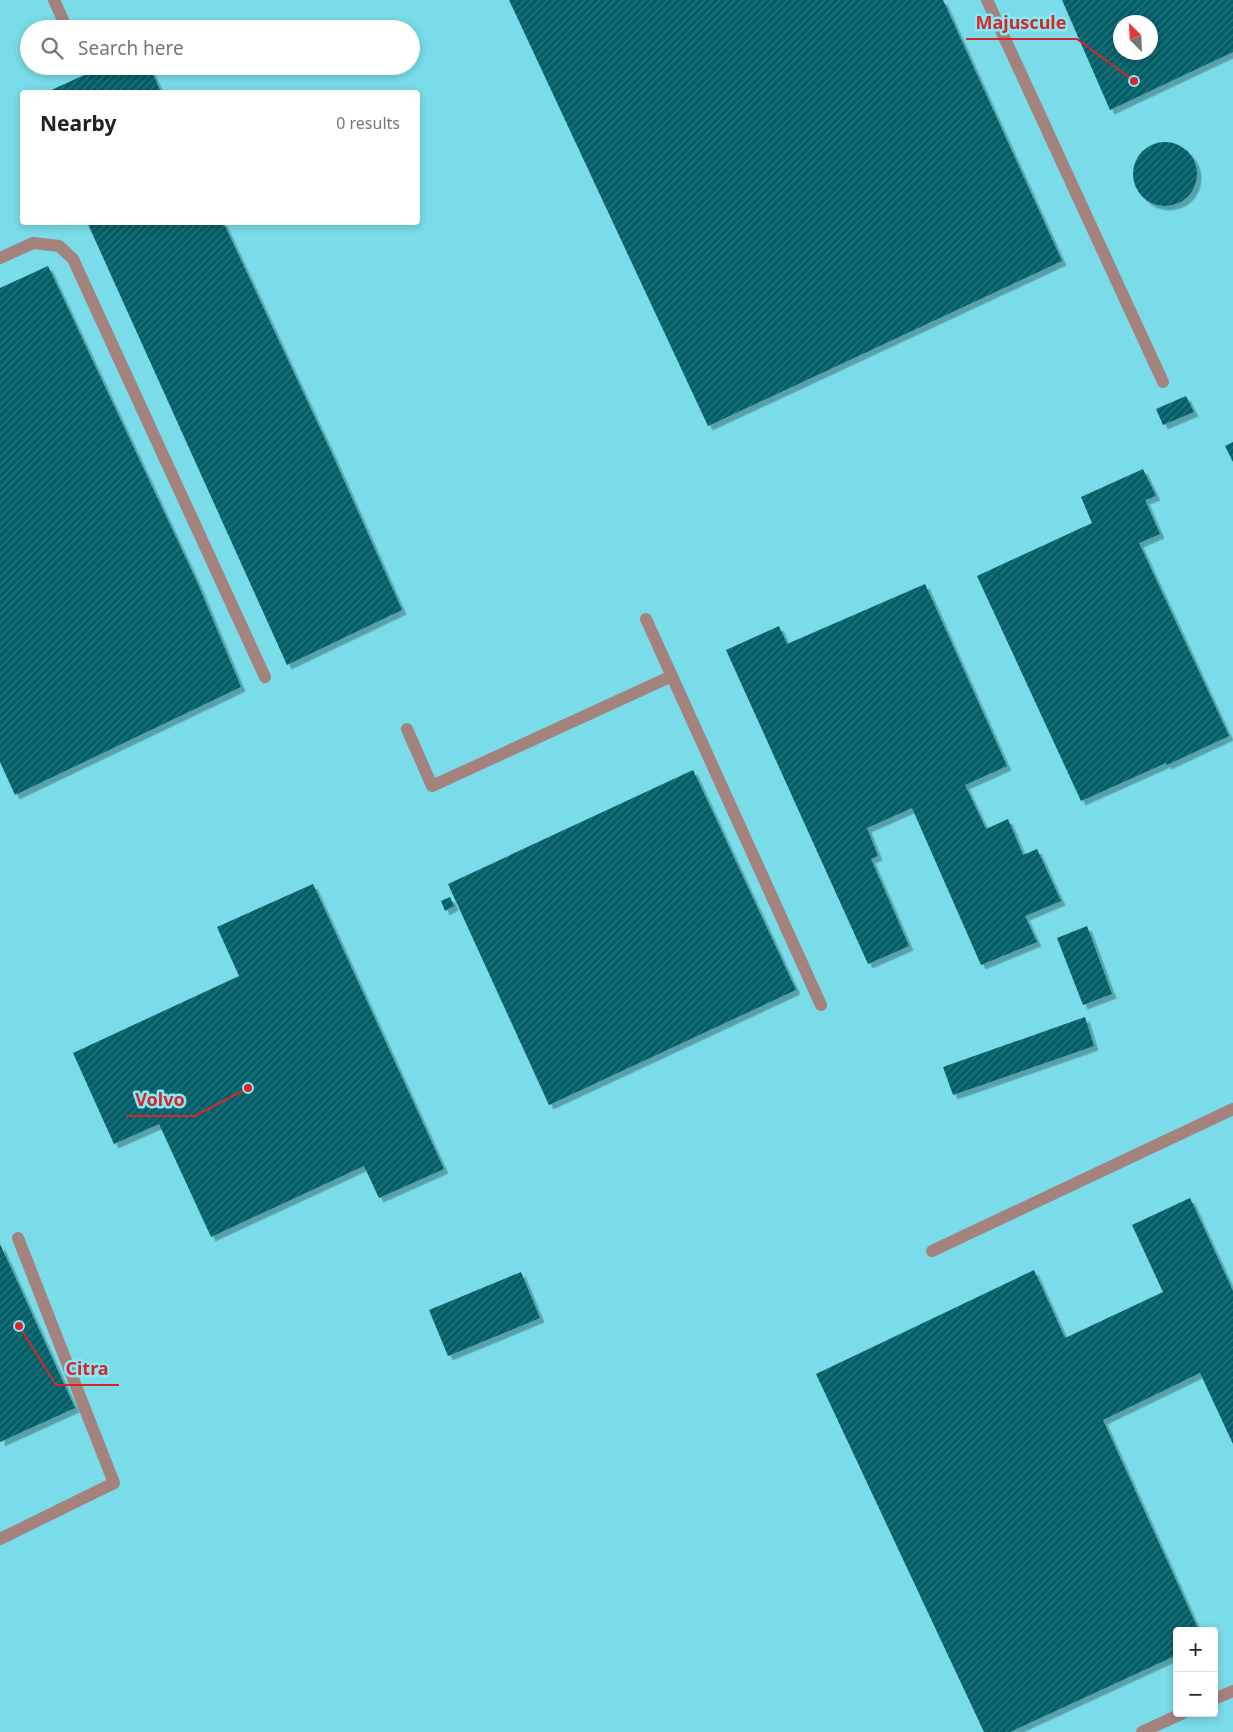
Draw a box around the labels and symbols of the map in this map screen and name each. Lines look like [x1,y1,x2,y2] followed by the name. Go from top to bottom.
[966,6,1077,39] callout: Majuscule
[976,10,1066,34] text: Majuscule
[1113,15,1158,60] north arrow
[126,1083,195,1116] callout: Volvo
[135,1087,185,1111] text: Volvo
[56,1352,119,1385] callout: Citra
[65,1356,109,1380] text: Citra

